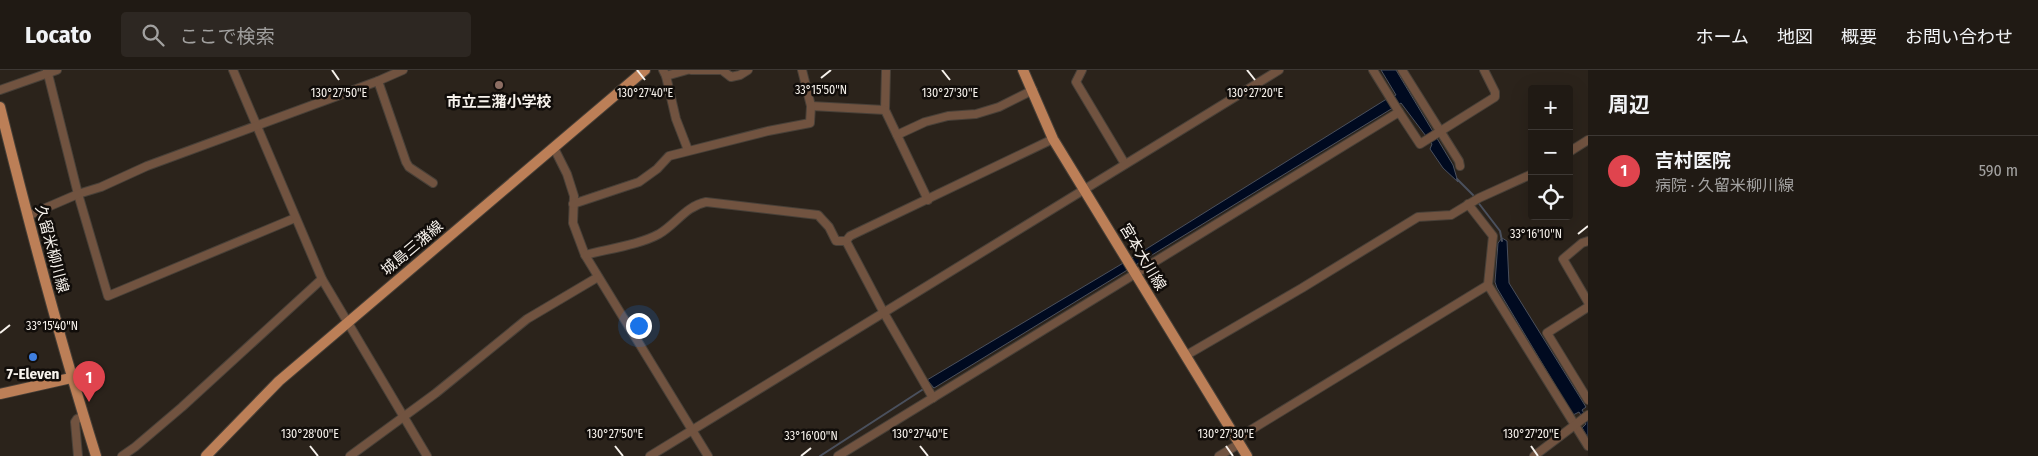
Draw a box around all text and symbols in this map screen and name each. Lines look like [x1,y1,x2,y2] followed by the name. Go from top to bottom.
[121,12,471,57] search box
[25,21,91,49] text: Locato
[139,21,167,49] icon: search
[179,25,275,48] text: ここで検索
[1696,26,1749,48] text: ホーム
[1777,26,1813,48] text: 地図
[1841,26,1877,48] text: 概要
[1905,26,2013,48] text: お問い合わせ
[493,79,505,91] marker: 市立三潴小学校
[795,83,847,97] text: 33°15'50"N
[1528,85,1573,220] map controls
[1528,85,1573,130] button: +
[311,86,368,100] text: 130°27'50"E
[617,86,673,100] text: 130°27'40"E
[922,86,979,100] text: 130°27'30"E
[1227,86,1283,100] text: 130°27'20"E
[1608,92,1650,118] text: 周辺
[446,93,552,111] place label: 市立三潴小学校
[1528,130,1573,175] button: −
[1655,149,1731,172] text: 吉村医院
[1621,161,1627,180] text: 1
[1979,161,2018,180] text: 590 m
[1528,175,1573,220] button: locate
[1655,176,1794,195] text: 病院 · 久留米柳川線
[32,203,72,295] street label: 久留米柳川線
[377,217,447,279] street label: 城島三潴線
[1116,220,1170,294] street label: 宮本大川線
[1510,227,1562,241] text: 33°16'10"N
[626,313,652,339] your location
[26,319,78,333] text: 33°15'40"N
[27,351,39,363] marker: 7-Eleven
[73,361,105,402] pin: 1
[7,365,60,383] place label: 7-Eleven
[281,427,339,441] text: 130°28'00"E
[587,427,644,441] text: 130°27'50"E
[892,427,948,441] text: 130°27'40"E
[1198,427,1255,441] text: 130°27'30"E
[1503,427,1559,441] text: 130°27'20"E
[784,429,838,443] text: 33°16'00"N

